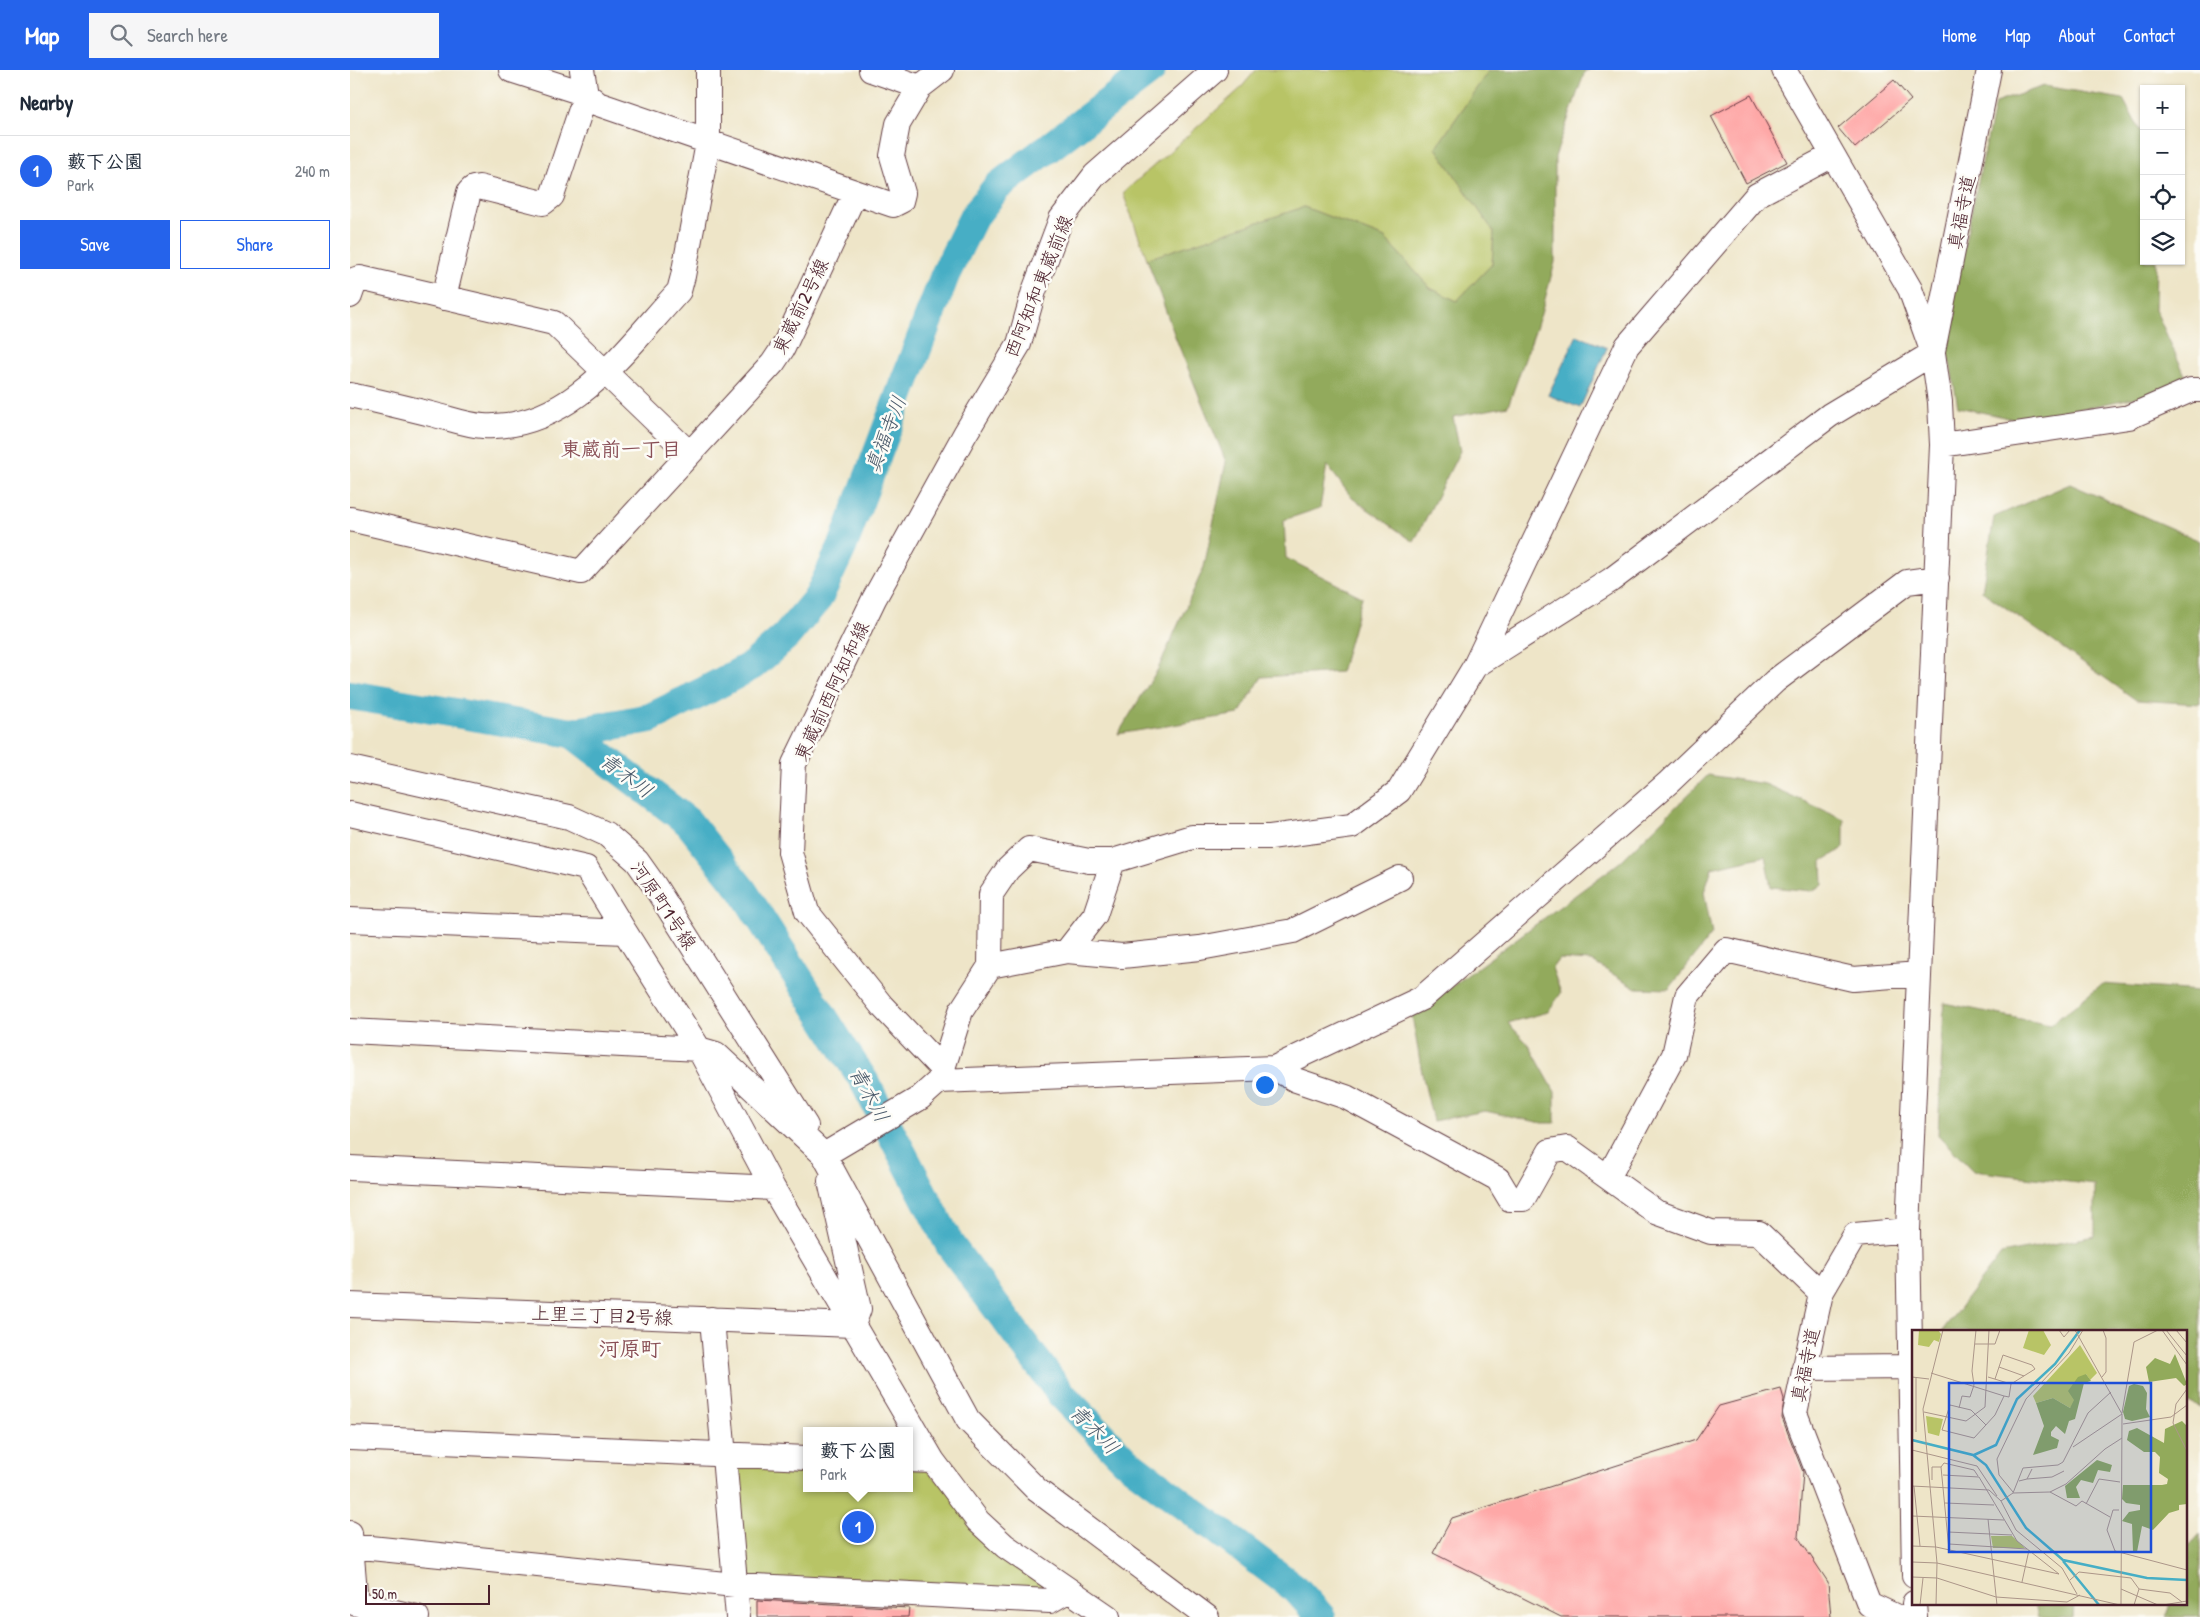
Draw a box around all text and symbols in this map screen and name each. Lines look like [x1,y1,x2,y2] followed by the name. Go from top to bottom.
[89,13,439,58] search box
[25,19,59,51] text: Map
[107,21,135,49] icon: search
[147,22,228,48] text: Search here
[1942,23,1977,48] text: Home
[2005,23,2030,48] text: Map
[2058,23,2095,48] text: About
[2123,23,2175,48] text: Contact
[2140,85,2185,265] map controls
[2140,85,2185,130] button: +
[20,88,73,117] text: Nearby
[2140,130,2185,175] button: −
[67,148,143,174] text: 藪下公園
[33,160,39,182] text: 1
[295,160,330,182] text: 240 m
[1941,172,1981,252] street label: 真福寺道
[67,174,94,196] text: Park
[2140,175,2185,220] button: locate
[997,211,1079,361] street label: 西阿知和東蔵前線
[20,220,170,269] button: Save
[180,220,330,269] button: Share
[2140,220,2185,265] button: layers
[766,254,834,358] street label: 東蔵前2号線
[858,392,912,476] water label: 真福寺川
[561,435,681,462] district label: 東蔵前一丁目
[787,617,875,765] street label: 東蔵前西阿知和線
[595,746,659,804] water label: 青木川
[625,855,703,955] street label: 河原町1号線
[844,1061,896,1127] water label: 青木川
[1252,1072,1278,1098] your location
[531,1300,673,1330] street label: 上里三丁目2号線
[1784,1325,1826,1405] street label: 真福寺道
[1912,1330,2188,1604] inset map
[599,1334,662,1363] district label: 河原町
[1064,1398,1126,1460] water label: 青木川
[803,1427,913,1492] popup
[820,1437,896,1463] text: 藪下公園
[820,1463,847,1485] text: Park
[842,1508,874,1546] pin: 1
[365,1582,490,1605] scale bar
[372,1584,397,1603] text: 50 m

